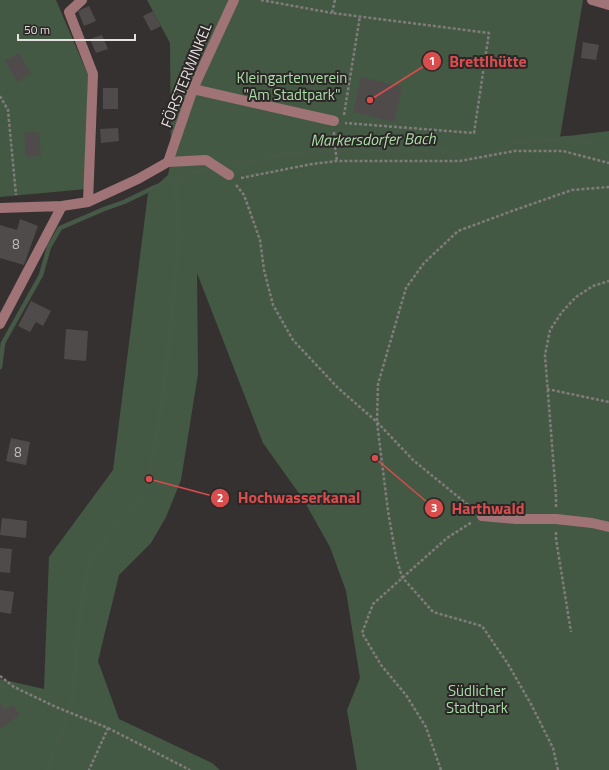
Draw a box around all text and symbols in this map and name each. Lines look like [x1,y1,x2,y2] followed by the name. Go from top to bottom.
[18,16,135,42] scale bar
[154,19,218,131] street label: FÖRSTERWINKEL
[24,20,50,39] text: 50 m
[422,47,535,75] callout: Brettlhütte
[449,49,527,73] text: Brettlhütte
[429,51,435,70] text: 1
[237,66,347,106] park label: Kleingartenverein "Am Stadtpark"
[310,126,437,152] water label: Markersdorfer Bach
[12,234,20,254] house number: 8
[14,442,22,462] house number: 8
[210,484,368,512] callout: Hochwasserkanal
[238,485,360,509] text: Hochwasserkanal
[217,488,223,507] text: 2
[424,494,533,522] callout: Harthwald
[451,496,525,520] text: Harthwald
[431,498,437,517] text: 3
[446,679,508,719] park label: Südlicher Stadtpark

